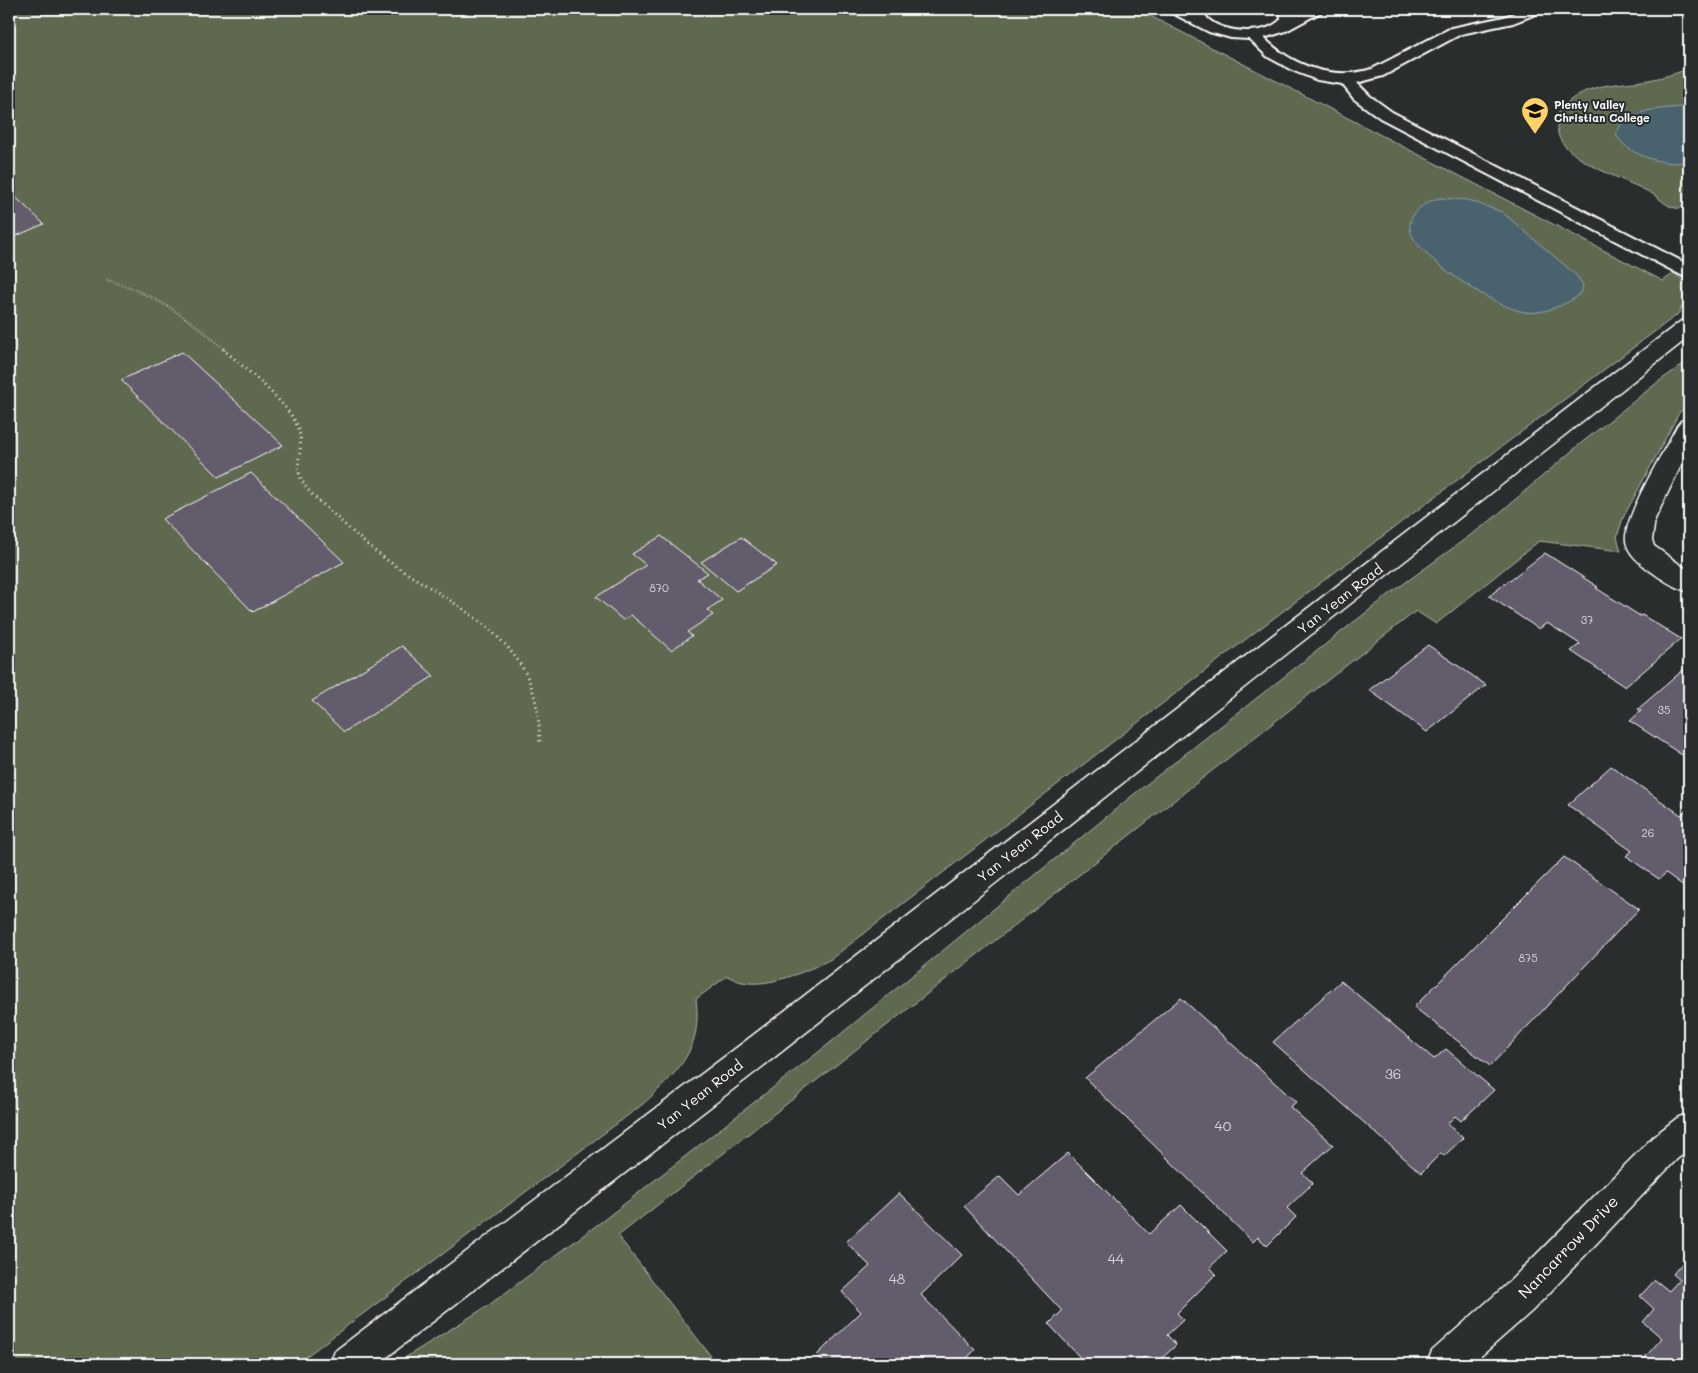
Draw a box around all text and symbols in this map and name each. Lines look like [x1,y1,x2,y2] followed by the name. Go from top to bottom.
[1520,96,1550,135] school or university icon: Plenty Valley Christian College
[1554,97,1650,125] place label: Plenty Valley Christian College
[1293,559,1387,638] street label: Yan Yean Road
[649,580,669,595] house number: 870
[1581,612,1593,627] house number: 37
[1658,702,1670,717] house number: 35
[973,807,1067,886] street label: Yan Yean Road
[1642,825,1654,840] house number: 26
[1518,950,1538,965] house number: 875
[653,1055,747,1134] street label: Yan Yean Road
[1385,1064,1401,1083] house number: 36
[1215,1116,1232,1135] house number: 40
[1513,1191,1622,1303] street label: Nancarrow Drive
[1108,1249,1125,1268] house number: 44
[889,1269,905,1288] house number: 48

